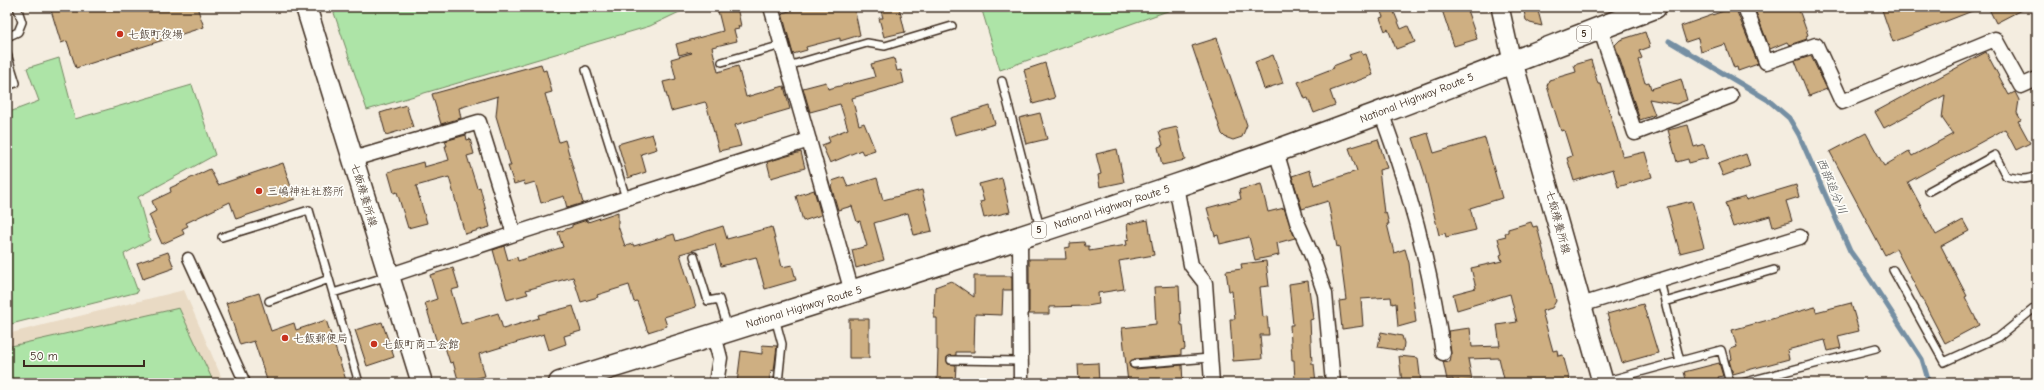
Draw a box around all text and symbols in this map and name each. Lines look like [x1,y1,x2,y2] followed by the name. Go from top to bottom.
[1577,26,1591,42] road number: 5
[128,28,183,41] place label: 七飯町役場
[115,29,125,39] marker: 七飯町役場
[1358,70,1476,126] street label: National Highway Route 5
[1814,156,1850,216] water label: 西部追分川
[348,162,380,228] street label: 七飯療養所線
[1053,182,1172,232] street label: National Highway Route 5
[267,185,344,198] place label: 三嶋神社社務所
[254,186,264,196] marker: 三嶋神社社務所
[1543,188,1573,256] street label: 七飯療養所線
[1032,222,1046,238] road number: 5
[744,283,864,331] street label: National Highway Route 5
[293,332,348,345] place label: 七飯郵便局
[280,333,290,343] marker: 七飯郵便局
[382,338,459,351] place label: 七飯町商工会館
[369,339,379,349] marker: 七飯町商工会館
[24,342,144,368] scale bar
[30,349,58,363] text: 50 m

